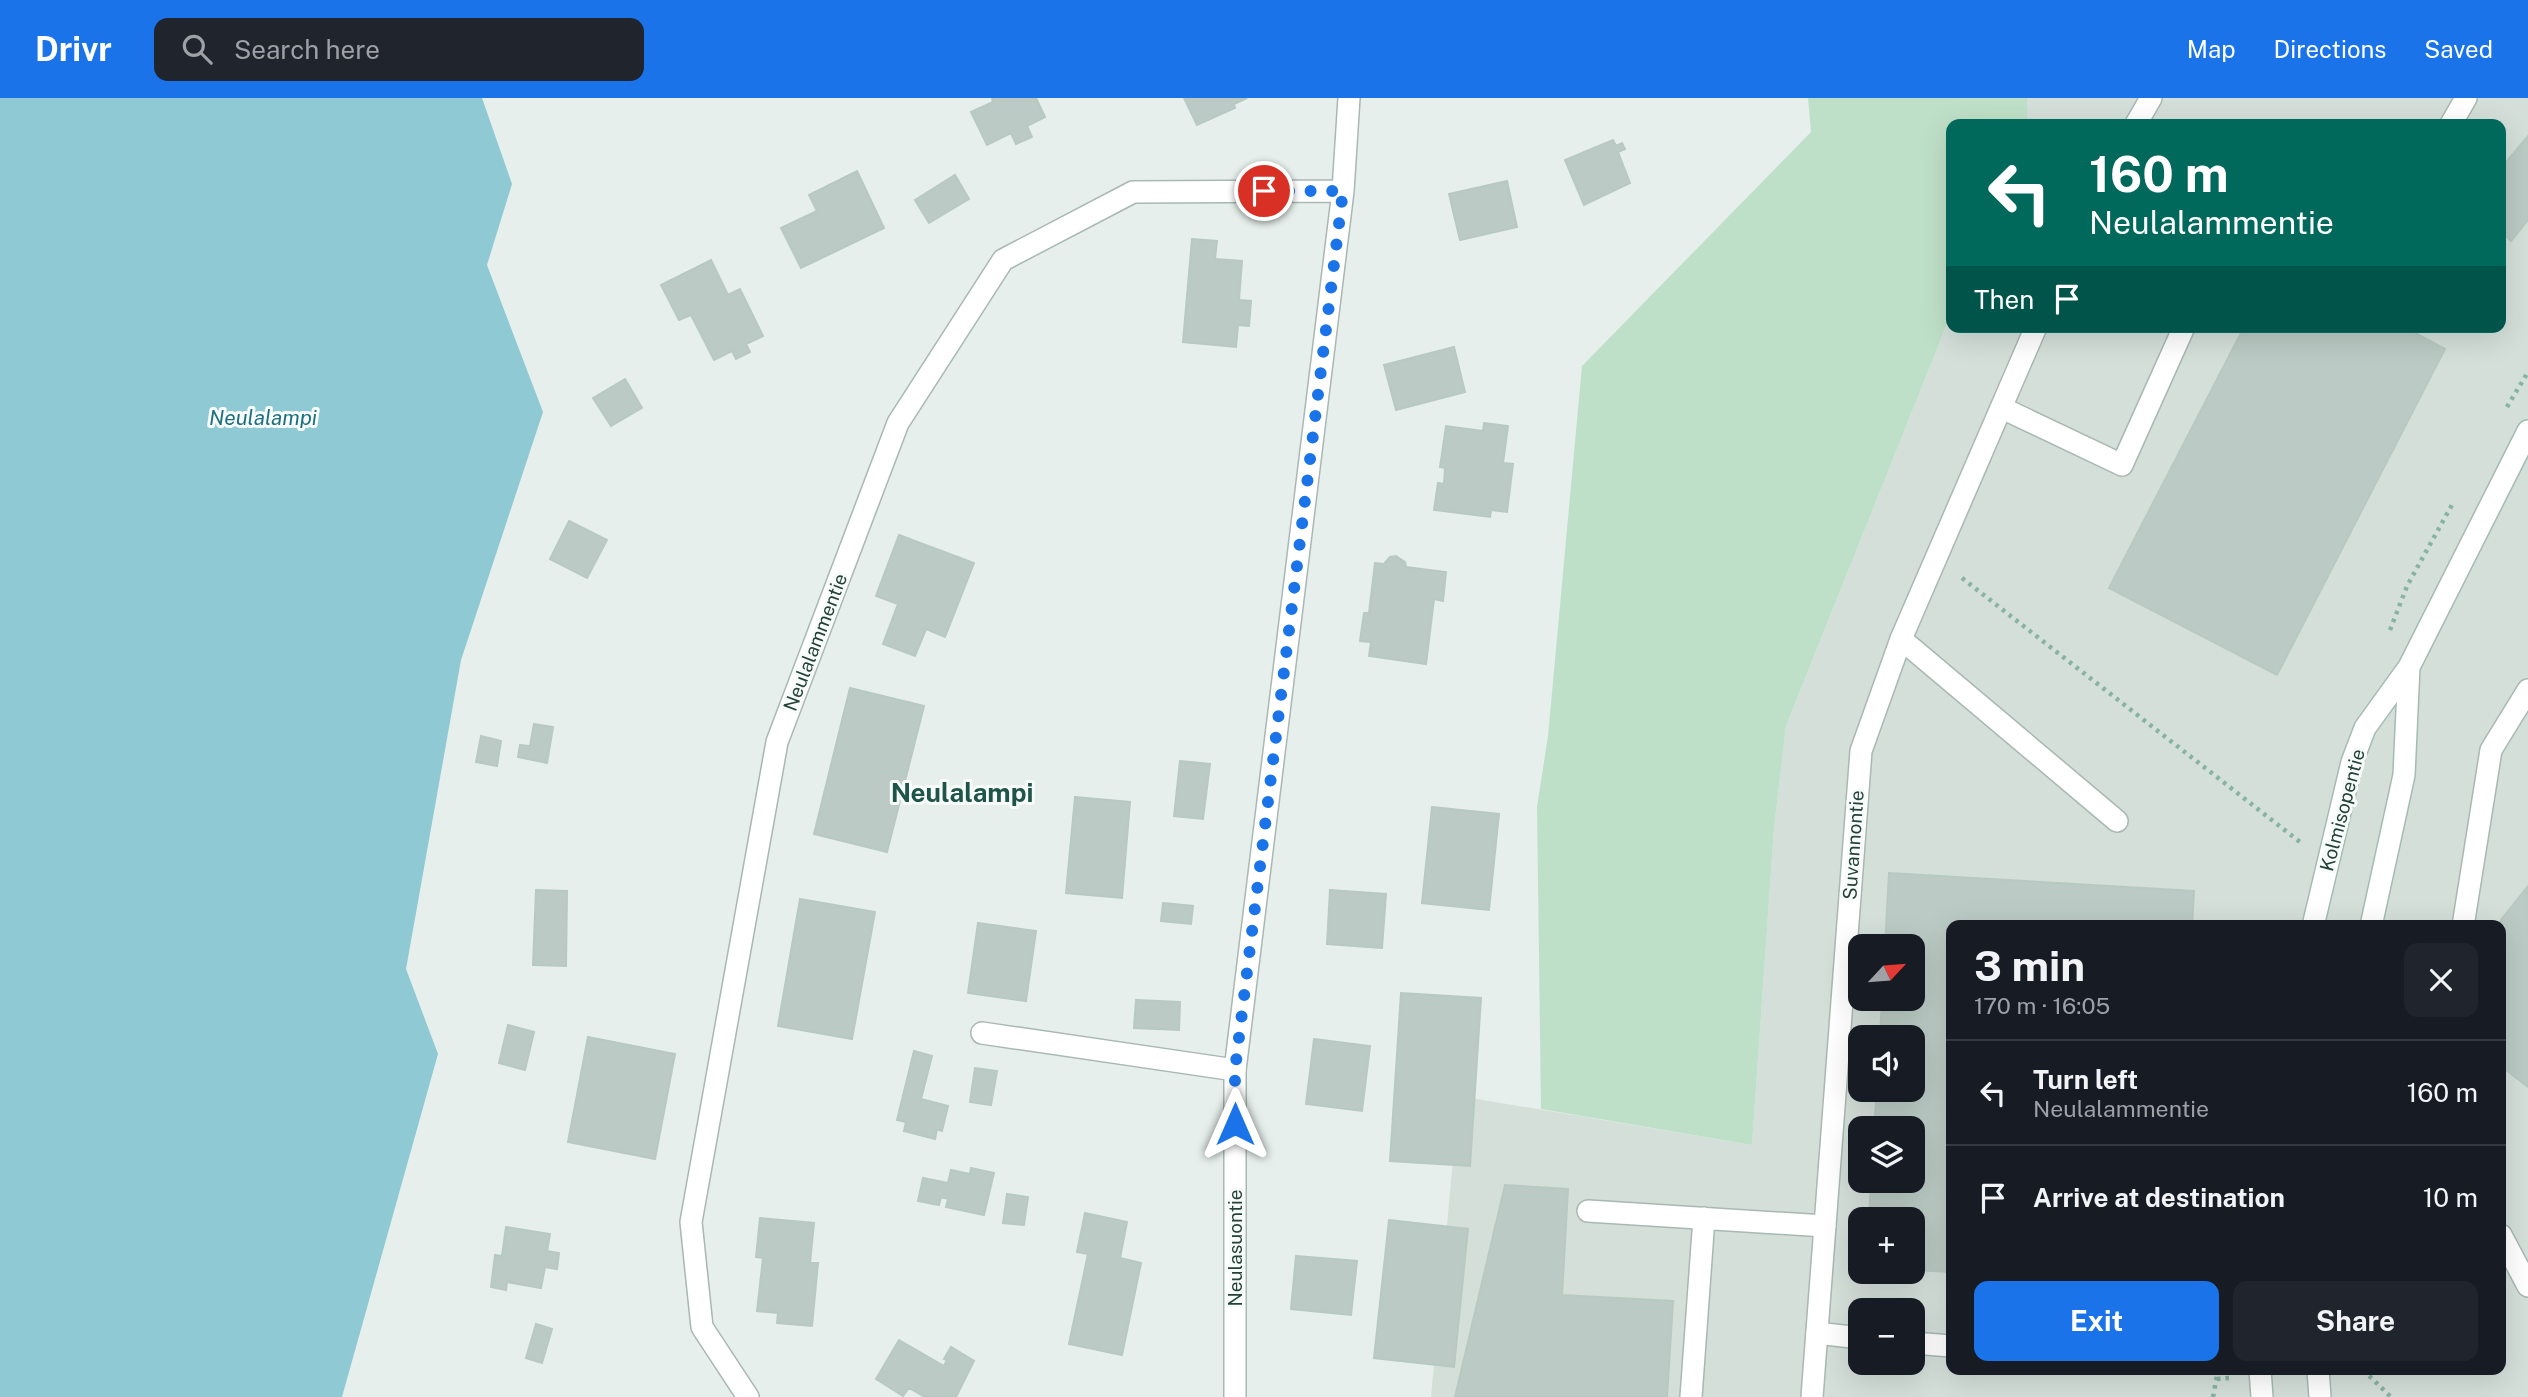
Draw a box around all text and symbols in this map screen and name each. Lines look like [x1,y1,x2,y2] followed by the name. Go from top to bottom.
[154,18,644,81] search box
[35,30,112,68] text: Drivr
[178,30,216,68] icon: search
[234,34,380,65] text: Search here
[2187,35,2236,63] text: Map
[2274,35,2386,63] text: Directions
[2424,35,2493,63] text: Saved
[2089,145,2229,203] text: 160 m
[1974,147,2065,238] icon: left
[1234,161,1294,221] pin
[1245,172,1283,210] icon: arrive
[2089,204,2334,241] text: Neulalammentie
[2048,280,2086,318] icon: arrive
[1974,284,2034,315] text: Then
[209,405,317,430] water label: Neulalampi
[779,570,851,714] street label: Neulalammentie
[2315,746,2369,874] street label: Kolmisopentie
[891,777,1033,808] district label: Neulalampi
[1838,790,1868,900] street label: Suvannontie
[1848,934,1925,1012] north arrow
[1848,934,1925,1375] map controls
[1974,941,2085,990] text: 3 min
[2404,943,2478,1017] button: close
[1974,992,2110,1019] text: 170 m · 16:05
[1848,1025,1925,1102] button: sound
[2033,1064,2138,1095] text: Turn left
[1974,1074,2012,1112] icon: left
[2407,1077,2478,1108] text: 160 m
[1198,1087,1272,1161] position arrow
[2033,1095,2209,1122] text: Neulalammentie
[1848,1116,1925,1193] button: layers
[1974,1179,2012,1217] icon: arrive
[2033,1182,2285,1213] text: Arrive at destination
[2423,1182,2478,1213] text: 10 m
[1224,1190,1246,1306] street label: Neulasuontie
[1848,1207,1925,1284] button: +
[1974,1281,2219,1361] button: Exit
[2233,1281,2478,1361] button: Share
[1848,1298,1925,1375] button: −

